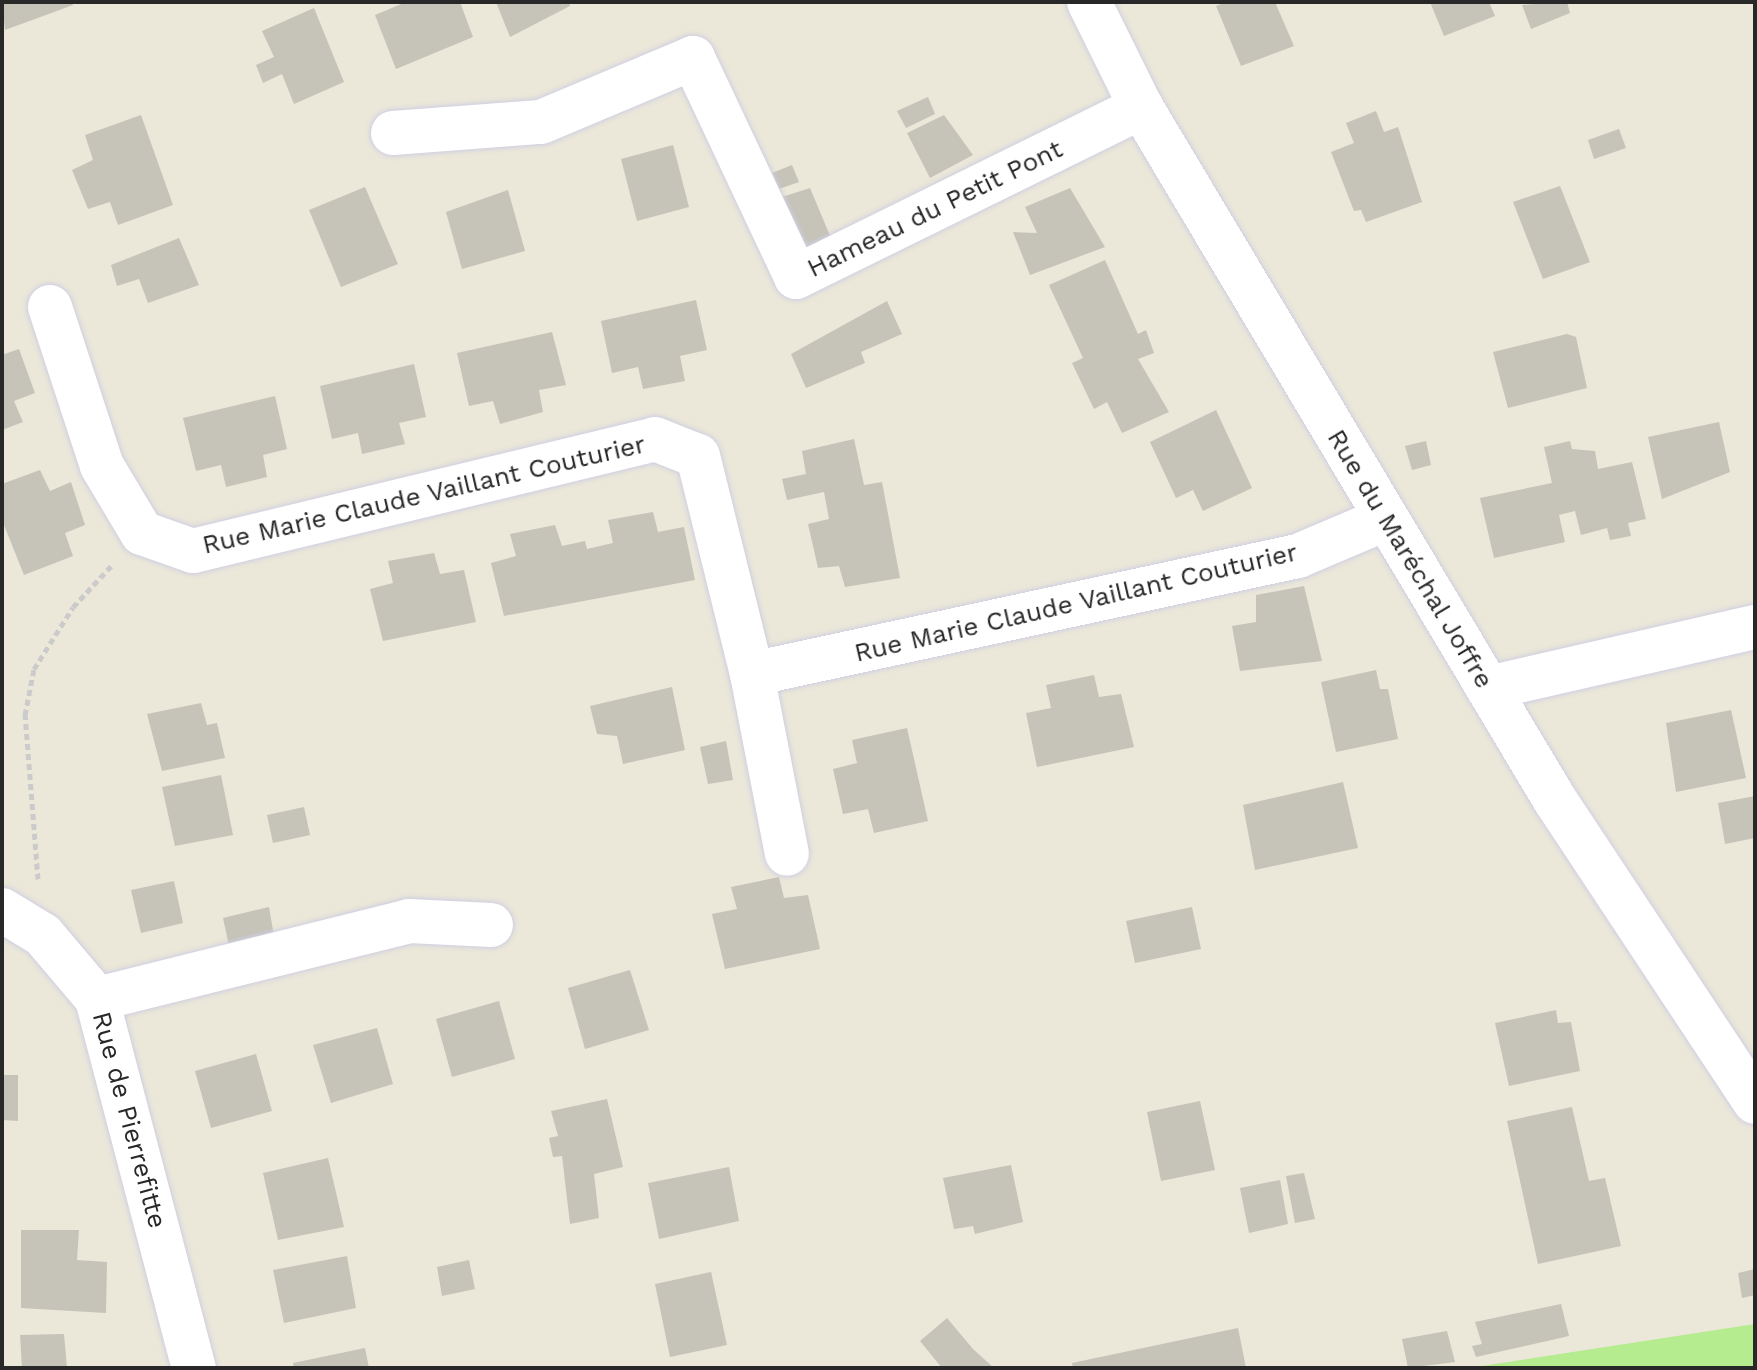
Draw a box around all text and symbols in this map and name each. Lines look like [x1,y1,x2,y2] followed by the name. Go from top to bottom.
[802,134,1068,284] street label: Hameau du Petit Pont
[1320,423,1500,695] street label: Rue du Maréchal Joffre
[199,429,649,561] street label: Rue Marie Claude Vaillant Couturier
[851,537,1301,669] street label: Rue Marie Claude Vaillant Couturier
[85,1008,173,1232] street label: Rue de Pierrefitte

